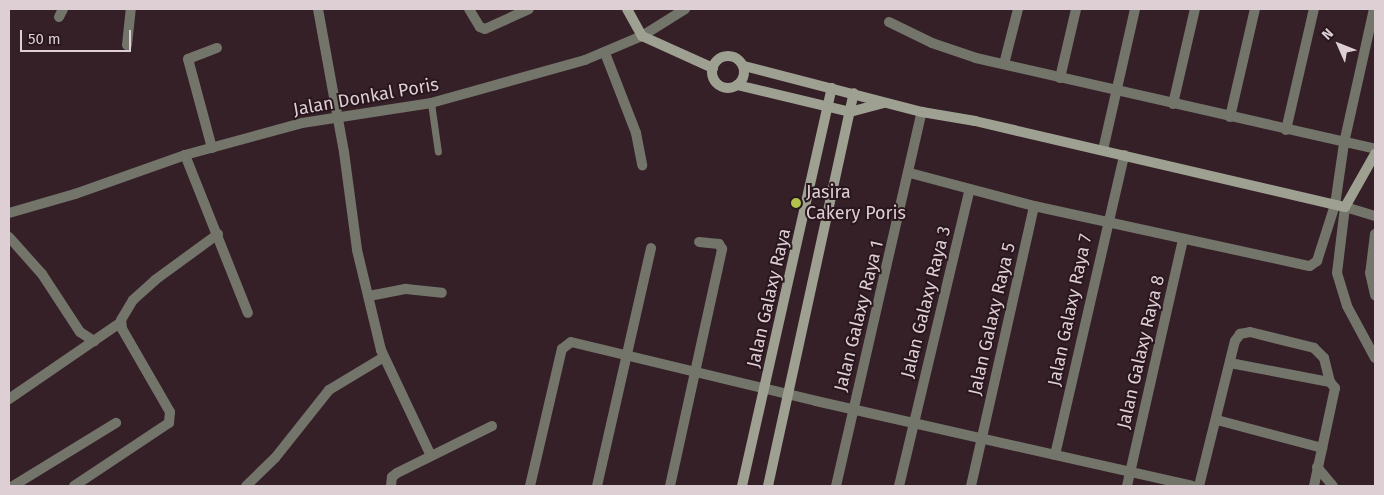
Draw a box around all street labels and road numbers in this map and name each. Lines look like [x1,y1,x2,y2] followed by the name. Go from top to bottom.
[291,74,441,120] street label: Jalan Donkal Poris
[897,224,955,380] street label: Jalan Galaxy Raya 3
[742,226,796,370] street label: Jalan Galaxy Raya
[1043,232,1097,388] street label: Jalan Galaxy Raya 7
[830,238,888,394] street label: Jalan Galaxy Raya 1
[964,241,1020,397] street label: Jalan Galaxy Raya 5
[1113,273,1169,431] street label: Jalan Galaxy Raya 8

